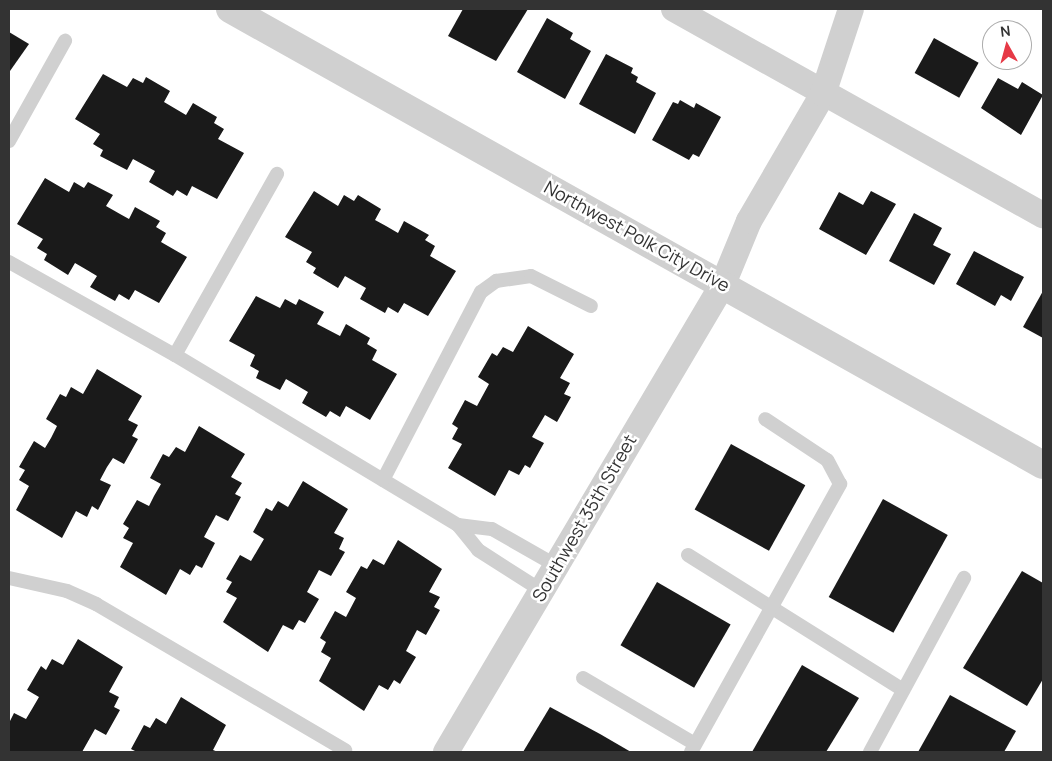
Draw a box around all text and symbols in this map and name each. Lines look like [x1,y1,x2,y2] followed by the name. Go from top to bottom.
[982,20,1032,70] north arrow
[999,21,1011,41] text: N
[540,176,734,296] street label: Northwest Polk City Drive
[527,431,641,605] street label: Southwest 35th Street

